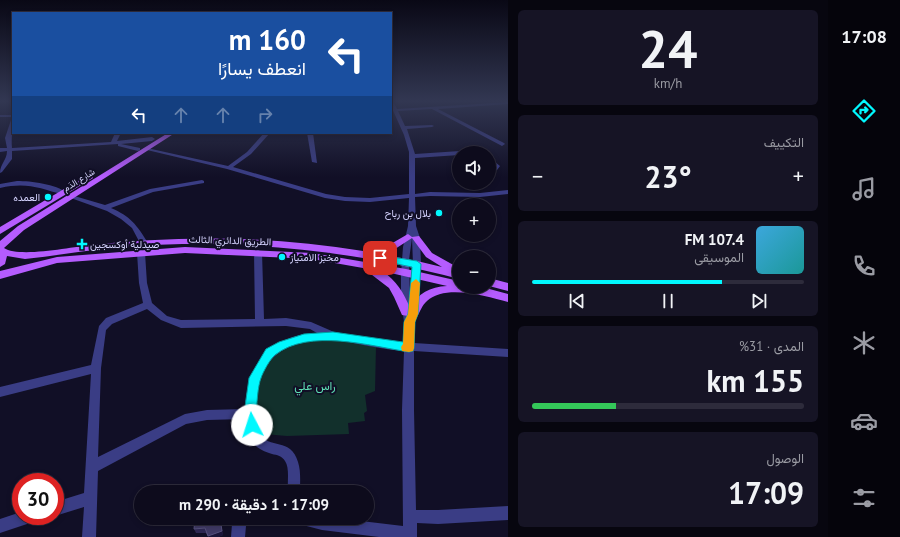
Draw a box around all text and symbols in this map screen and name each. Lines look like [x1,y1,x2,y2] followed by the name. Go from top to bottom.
[639,15,697,82] text: 24
[229,21,306,58] text: 160 m
[841,25,887,48] text: 17:08
[320,28,372,80] icon: left
[218,57,306,80] text: انعطف يسارًا
[654,75,682,92] text: km/h
[850,97,878,125] icon: directions
[128,104,150,126] icon: left
[170,104,192,126] icon: ahead
[212,104,234,126] icon: ahead
[254,104,276,126] icon: right
[764,134,804,151] text: التكييف
[452,146,496,294] map controls
[452,146,496,190] button: sound
[644,157,692,196] text: 23°
[532,162,543,190] text: −
[793,162,804,190] text: +
[61,166,97,194] street label: شارع الدَم
[850,175,878,203] icon: music
[13,191,40,204] place label: العمده
[43,192,53,202] marker: العمده
[452,198,496,242] button: +
[385,207,431,220] place label: بلال بن رباح
[434,208,444,218] marker: بلال بن رباح
[685,230,744,249] text: 107.4 FM
[188,233,271,250] street label: الطريق الدائري الثالث
[90,238,159,251] place label: صيدلية أوكسجين
[77,239,87,249] marker: صيدلية أوكسجين
[363,241,397,275] pin
[369,247,391,269] icon: arrive
[694,249,744,266] text: الموسيقى
[452,250,496,294] button: −
[289,251,339,264] place label: مخبز اﻻمتياز
[277,252,287,262] marker: مخبز اﻻمتياز
[850,252,878,280] icon: phone
[566,290,588,312] icon: previous
[657,290,679,312] icon: pause
[748,290,770,312] icon: next
[850,329,878,357] icon: climate
[739,338,804,355] text: المدى · 31%
[706,361,804,400] text: 155 km
[294,378,336,396] park label: راس علي
[231,404,273,446] position arrow
[850,407,878,435] icon: car
[766,450,804,467] text: الوصول
[12,473,64,525] speed limit sign: 30
[728,473,804,512] text: 17:09
[850,484,878,512] icon: filters
[179,495,329,514] text: 17:09 · 1 دقيقة · 290 m

